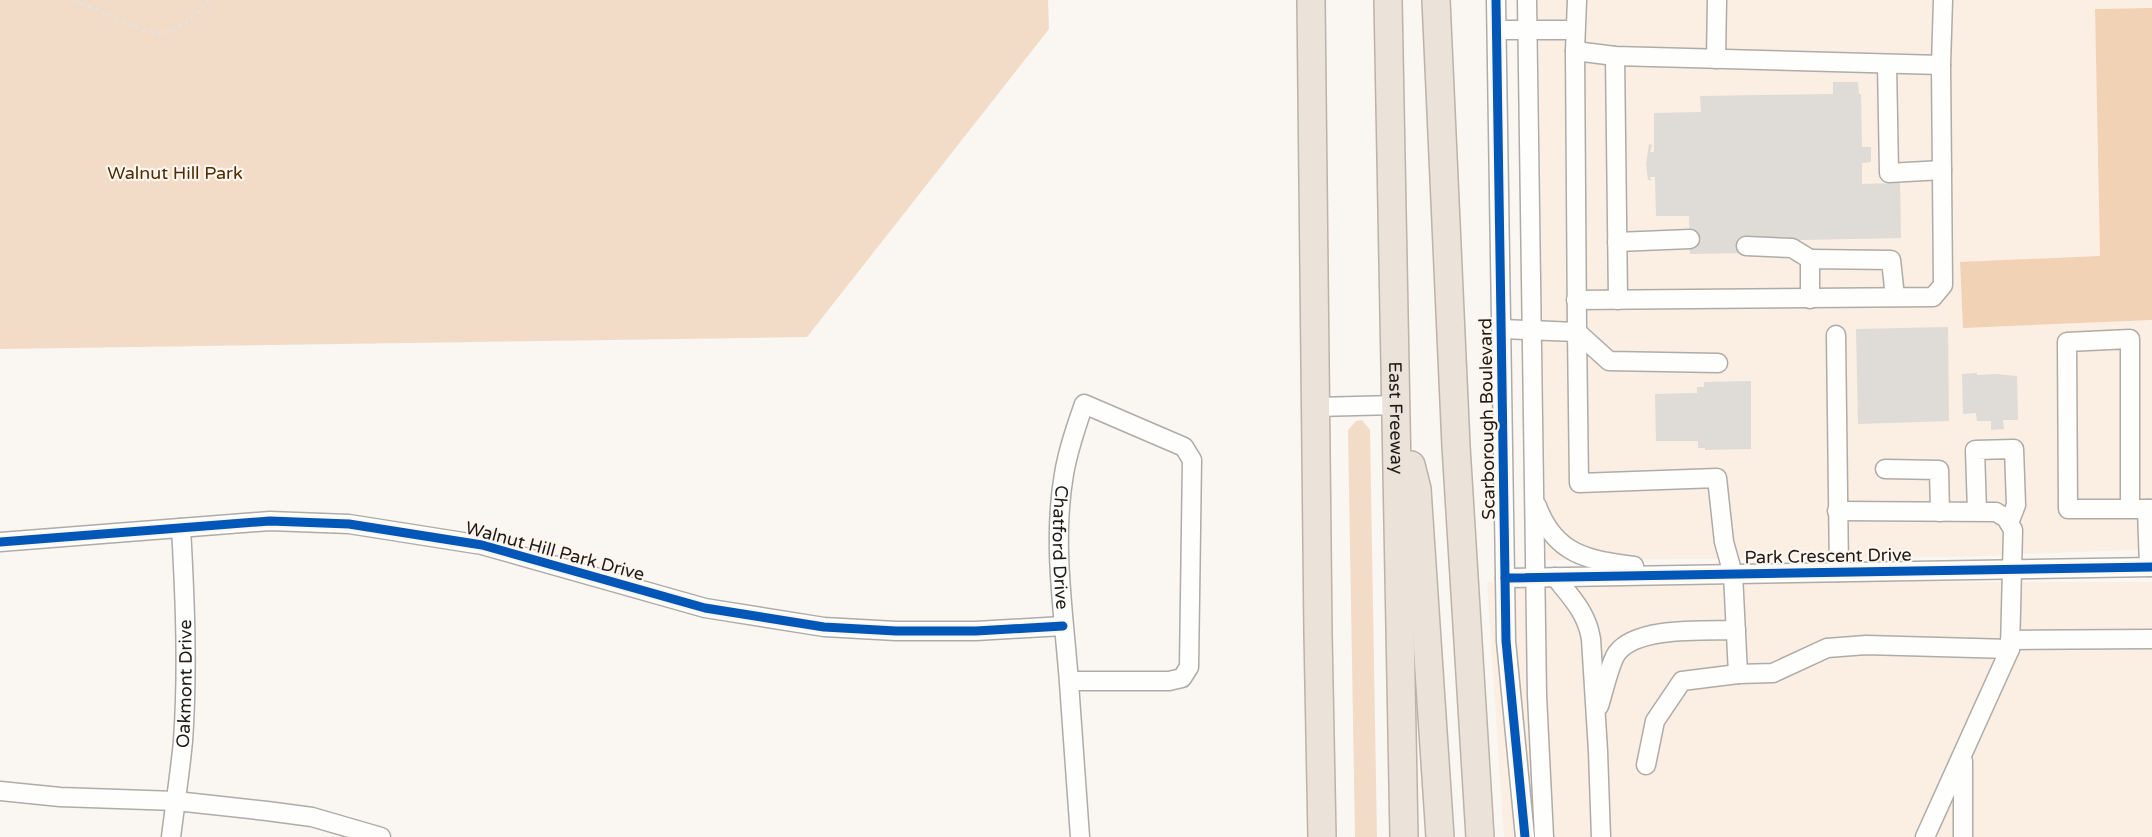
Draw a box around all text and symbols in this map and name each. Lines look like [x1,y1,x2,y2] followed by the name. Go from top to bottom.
[107,162,243,184] park label: Walnut Hill Park
[1474,318,1500,520] street label: Scarborough Boulevard
[1384,361,1408,475] street label: East Freeway
[1048,484,1073,610] street label: Chatford Drive
[463,517,647,585] street label: Walnut Hill Park Drive
[1744,544,1912,568] street label: Park Crescent Drive
[172,619,197,749] street label: Oakmont Drive

